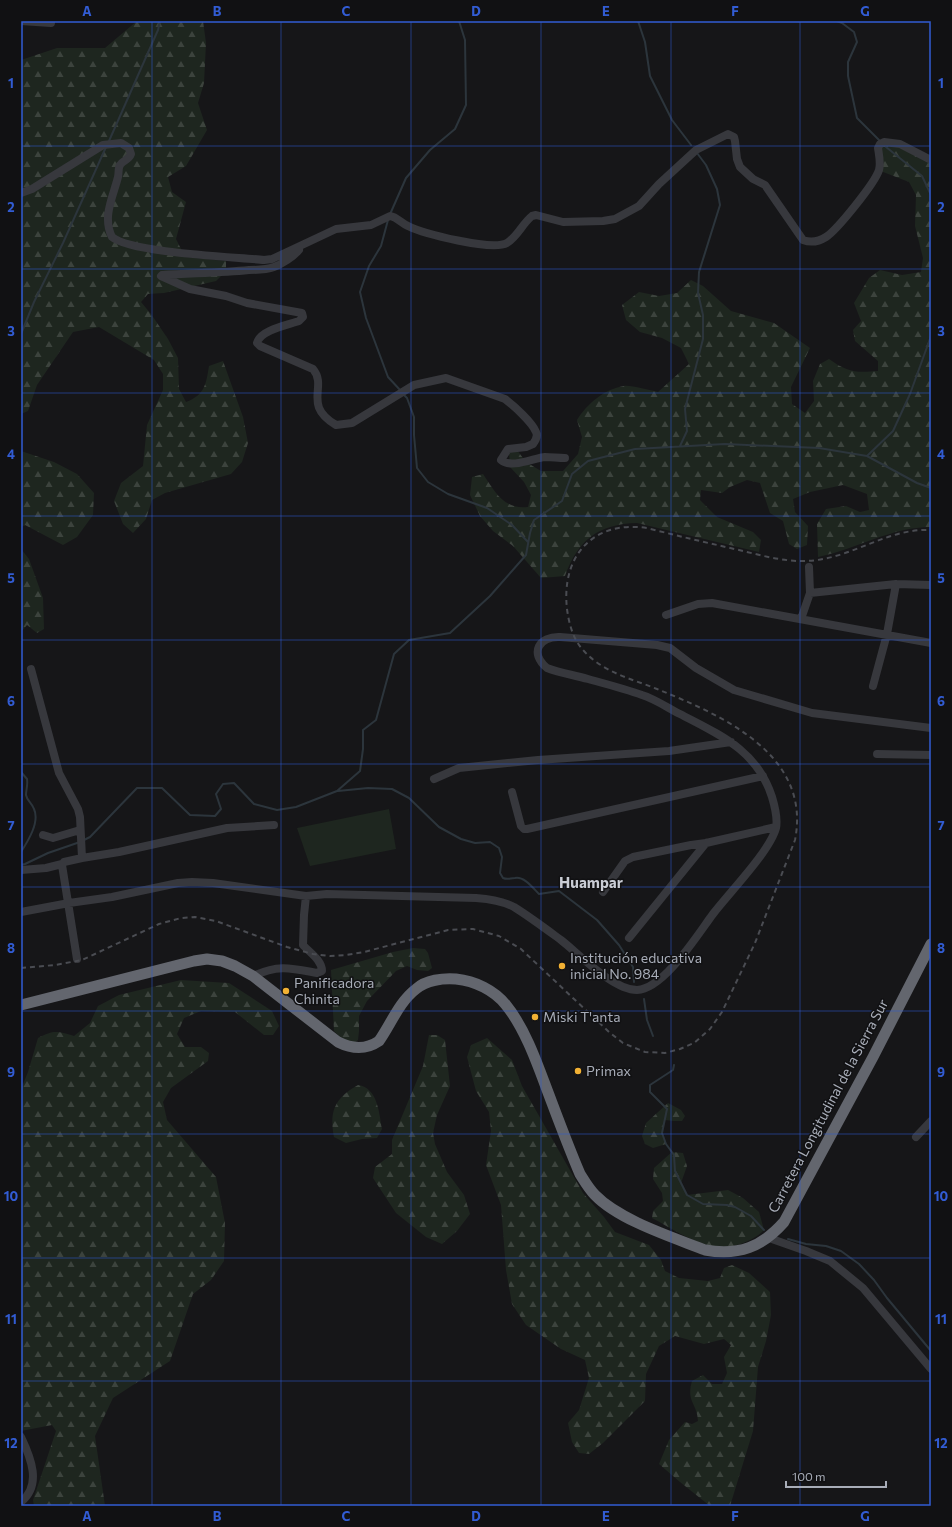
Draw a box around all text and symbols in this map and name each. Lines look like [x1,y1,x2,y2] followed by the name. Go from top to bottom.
[82,3,92,19] text: A
[213,3,222,19] text: B
[342,3,351,19] text: C
[471,3,481,19] text: D
[602,3,610,19] text: E
[731,3,739,19] text: F
[860,3,870,19] text: G
[8,75,14,91] text: 1
[938,75,944,91] text: 1
[7,199,15,215] text: 2
[937,199,945,215] text: 2
[7,323,15,339] text: 3
[937,323,945,339] text: 3
[7,446,15,462] text: 4
[937,446,945,462] text: 4
[7,570,15,586] text: 5
[937,570,945,586] text: 5
[7,693,15,709] text: 6
[937,693,945,709] text: 6
[7,817,15,833] text: 7
[937,817,945,833] text: 7
[559,873,623,891] district label: Huampar
[7,940,15,956] text: 8
[937,940,945,956] text: 8
[570,949,702,982] place label: Institución educativa inicial No. 984
[557,961,567,971] marker: Institución educativa inicial No. 984
[294,974,374,1007] place label: Panificadora Chinita
[281,986,291,996] marker: Panificadora Chinita
[764,996,891,1216] street label: Carretera Longitudinal de la Sierra Sur
[543,1008,620,1025] place label: Miski T'anta
[530,1012,540,1022] marker: Miski T'anta
[586,1062,632,1079] place label: Primax
[7,1064,15,1080] text: 9
[937,1064,945,1080] text: 9
[573,1066,583,1076] marker: Primax
[4,1188,19,1204] text: 10
[934,1188,949,1204] text: 10
[5,1311,17,1327] text: 11
[935,1311,947,1327] text: 11
[4,1435,18,1451] text: 12
[934,1435,948,1451] text: 12
[786,1463,886,1489] scale bar
[792,1469,826,1483] text: 100 m
[82,1508,92,1524] text: A
[213,1508,222,1524] text: B
[342,1508,351,1524] text: C
[471,1508,481,1524] text: D
[602,1508,610,1524] text: E
[731,1508,739,1524] text: F
[860,1508,870,1524] text: G

